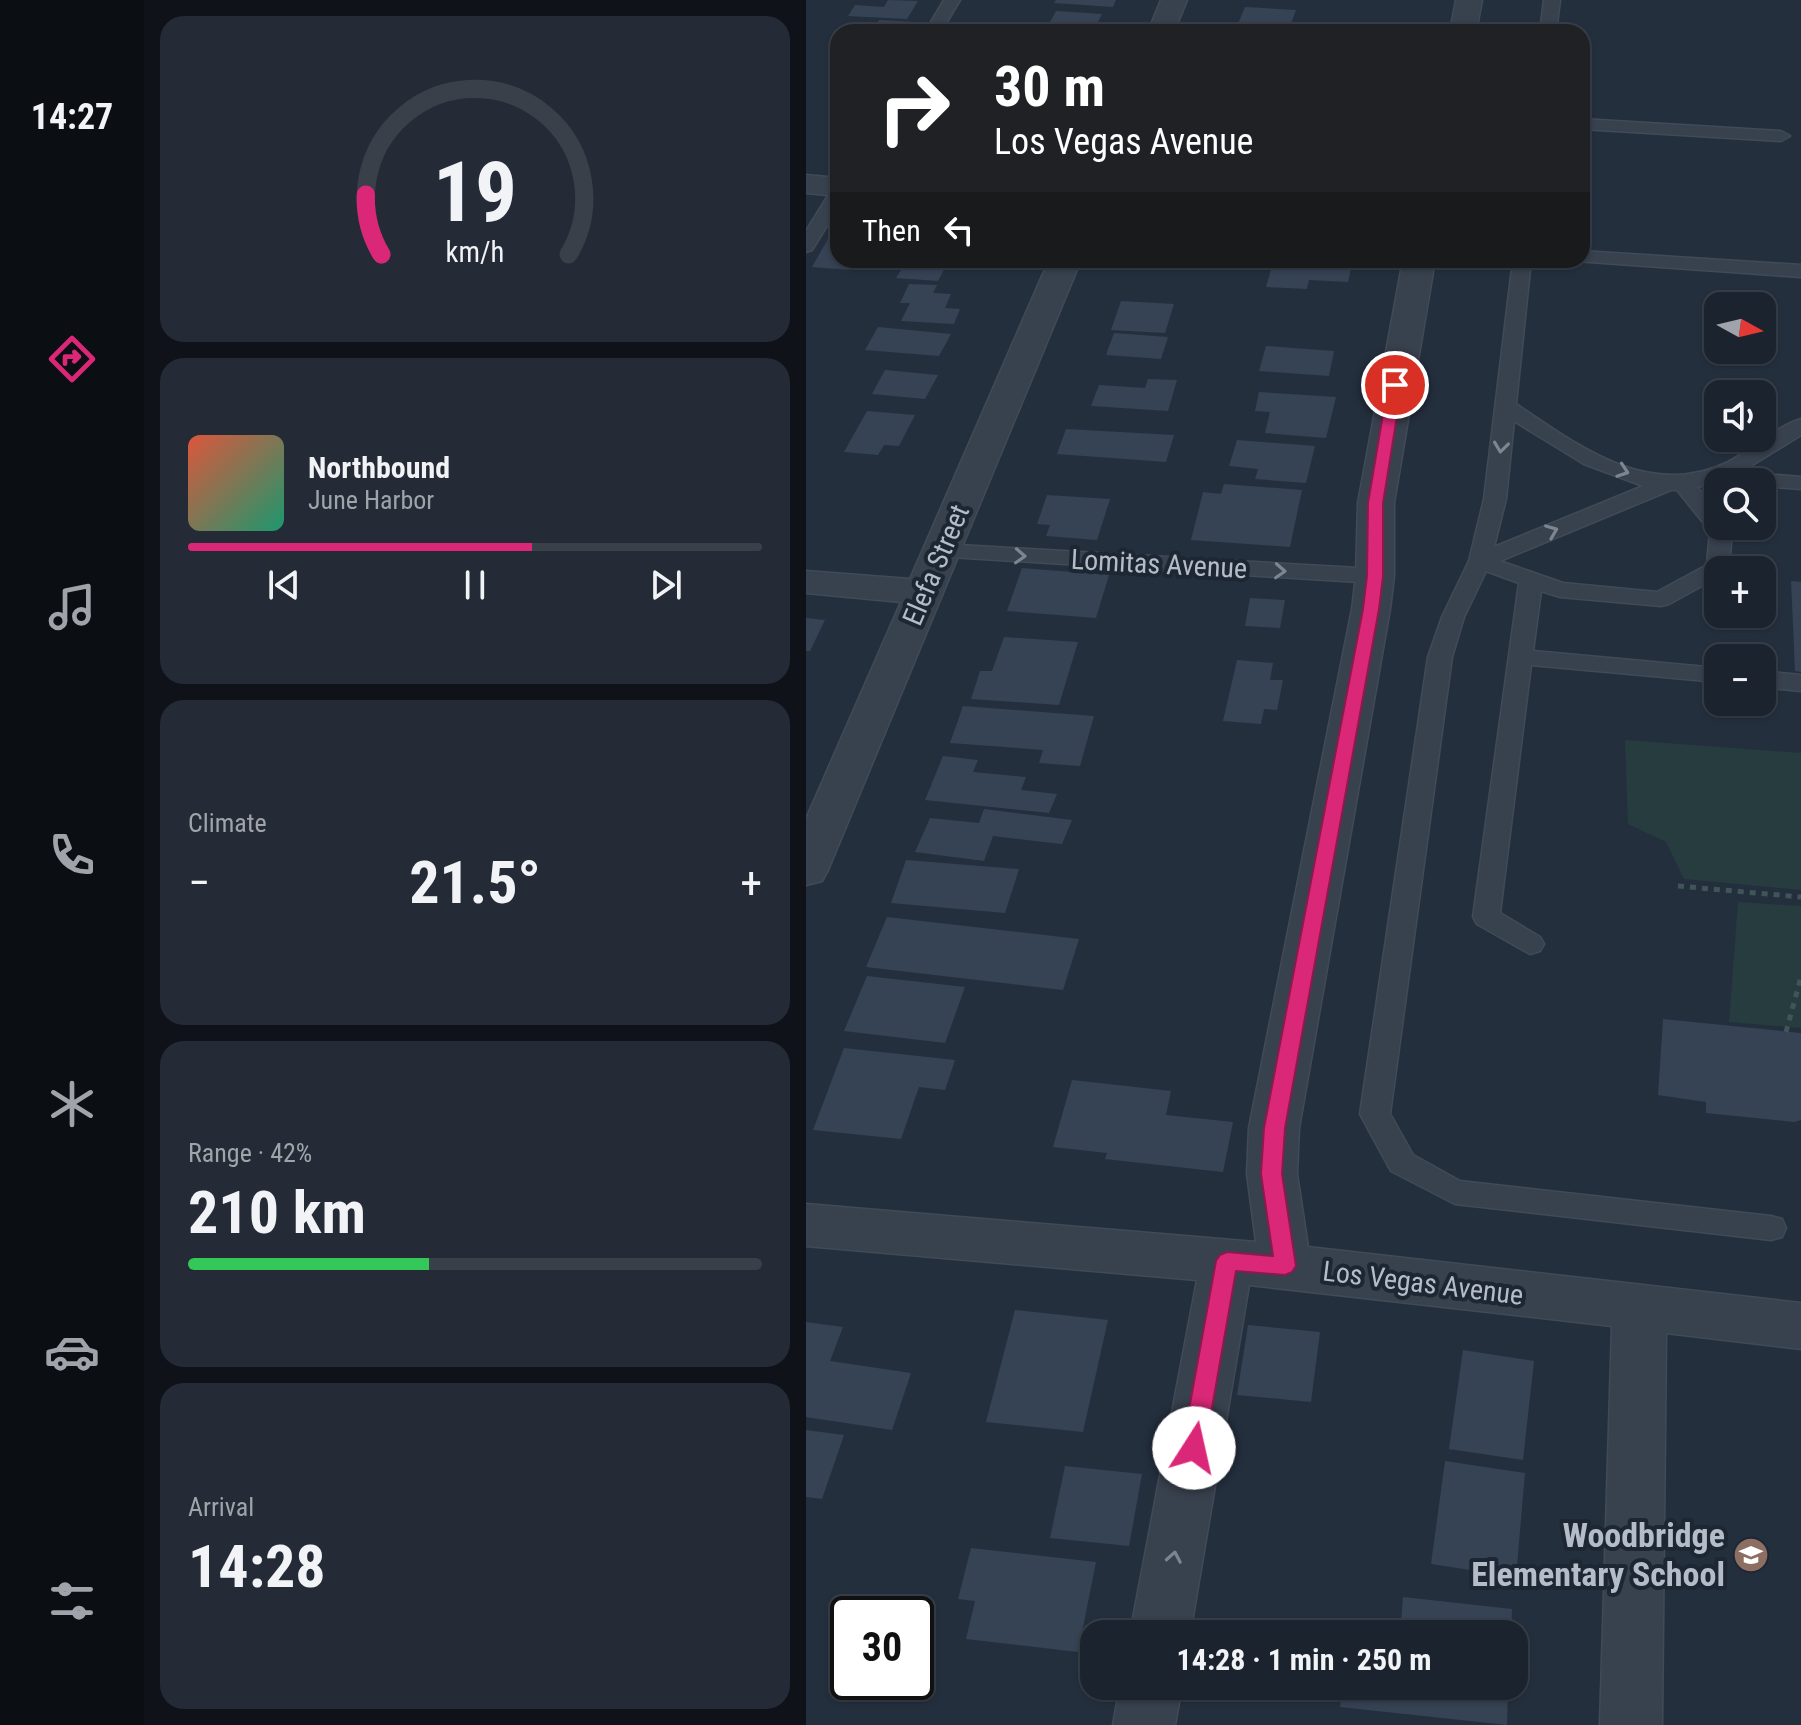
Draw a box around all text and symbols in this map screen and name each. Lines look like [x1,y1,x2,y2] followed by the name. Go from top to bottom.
[994,54,1105,120] text: 30 m
[862,56,966,160] icon: right
[31,96,113,138] text: 14:27
[994,121,1253,163] text: Los Vegas Avenue
[433,143,517,240] text: 19
[937,208,981,252] icon: left
[862,213,921,248] text: Then
[446,235,504,269] text: km/h
[1704,292,1776,364] north arrow
[1704,292,1776,716] map controls
[44,331,100,387] icon: directions
[1361,351,1429,419] pin
[1373,363,1417,407] icon: arrive
[1704,380,1776,452] button: sound
[1493,441,1510,454] one-way arrow
[308,450,450,485] text: Northbound
[1615,461,1629,478] one-way arrow
[1704,468,1776,540] button: search
[308,485,434,515] text: June Harbor
[896,500,976,630] street label: Elefa Street
[1544,524,1558,541] one-way arrow
[1070,543,1248,585] street label: Lomitas Avenue
[1014,547,1027,564] one-way arrow
[1704,556,1776,628] button: +
[1274,562,1287,579] one-way arrow
[262,563,306,607] icon: previous
[453,563,497,607] icon: pause
[644,563,688,607] icon: next
[44,579,100,635] icon: music
[1704,644,1776,716] button: −
[188,808,267,838] text: Climate
[44,827,100,883] icon: phone
[409,847,541,918] text: 21.5°
[188,857,210,909] text: −
[740,857,762,909] text: +
[44,1076,100,1132] icon: climate
[188,1138,312,1168] text: Range · 42%
[188,1177,366,1248] text: 210 km
[1321,1254,1525,1312] street label: Los Vegas Avenue
[44,1324,100,1380] icon: car
[1152,1406,1236,1490] position arrow
[188,1492,254,1522] text: Arrival
[1471,1515,1725,1594] place label: Woodbridge Elementary School
[188,1531,326,1602] text: 14:28
[1732,1536,1770,1574] school or university icon: Woodbridge Elementary School
[1164,1550,1181,1564] one-way arrow
[44,1573,100,1629] icon: filters
[830,1596,934,1700] speed limit sign: 30
[1177,1642,1431,1677] text: 14:28 · 1 min · 250 m

